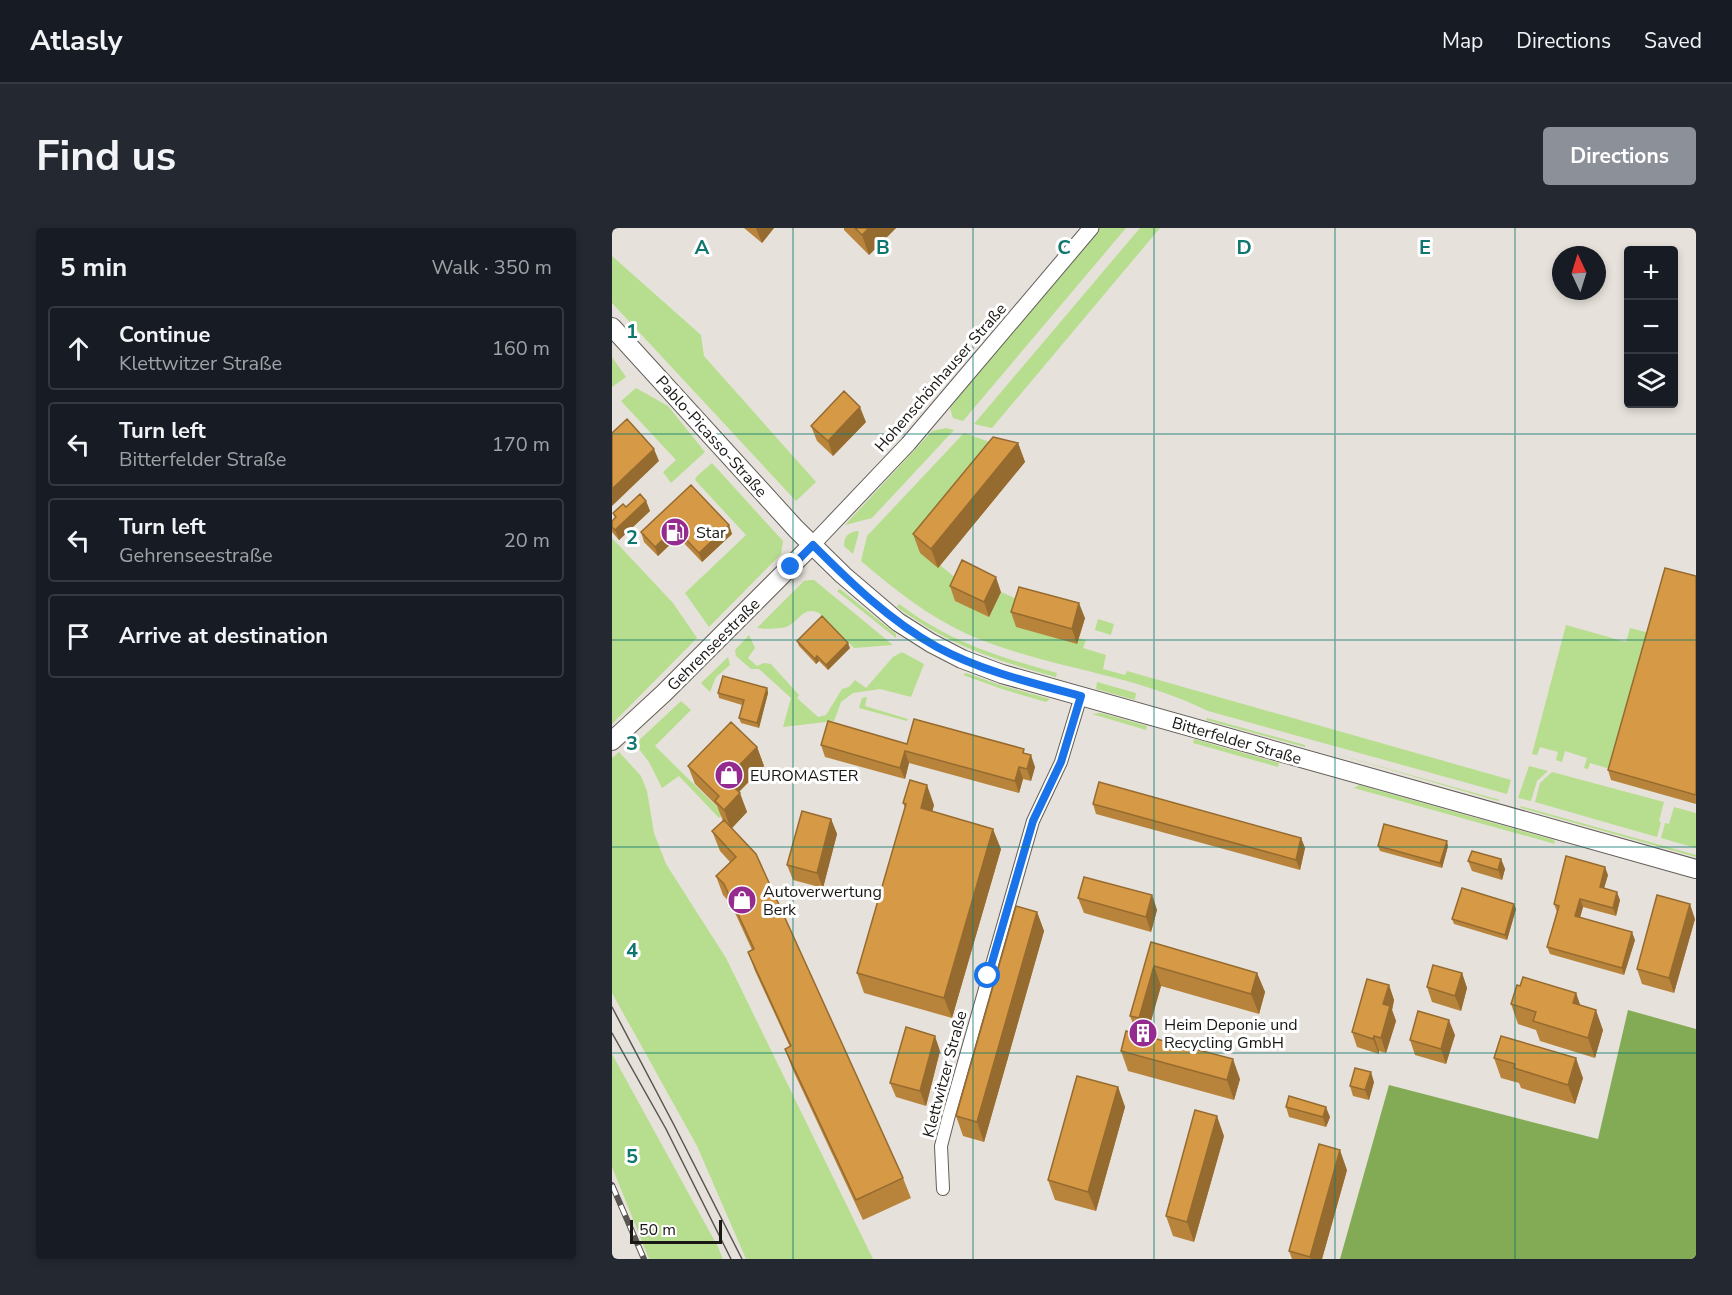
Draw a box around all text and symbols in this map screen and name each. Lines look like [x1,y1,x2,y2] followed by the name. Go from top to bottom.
[30,22,122,60] text: Atlasly
[1442,27,1483,55] text: Map
[1516,27,1611,55] text: Directions
[1644,27,1702,55] text: Saved
[1543,127,1696,185] button: Directions
[36,128,176,185] text: Find us
[695,234,710,261] text: A
[876,234,890,261] text: B
[1057,234,1071,261] text: C
[1236,234,1252,261] text: D
[1419,234,1431,261] text: E
[1552,246,1606,300] north arrow
[1624,246,1678,408] map controls
[1624,246,1678,300] button: +
[60,250,127,285] text: 5 min
[432,254,552,281] text: Walk · 350 m
[870,299,1012,457] street label: Hohenschönhauser Straße
[1624,300,1678,354] button: −
[626,318,638,345] text: 1
[119,320,210,350] text: Continue
[62,332,95,365] icon: ahead
[492,335,550,362] text: 160 m
[119,350,282,377] text: Klettwitzer Straße
[1624,354,1678,408] button: layers
[651,371,772,502] street label: Pablo-Picasso-Straße
[119,416,206,446] text: Turn left
[62,428,95,461] icon: left
[492,431,550,458] text: 170 m
[119,446,286,473] text: Bitterfelder Straße
[119,512,206,542] text: Turn left
[659,516,691,548] fuel station icon: Star
[696,522,726,544] place label: Star
[62,524,95,557] icon: left
[626,524,638,551] text: 2
[504,527,550,554] text: 20 m
[119,542,273,569] text: Gehrenseestraße
[777,553,803,579] route end
[662,593,765,696] street label: Gehrenseestraße
[62,620,95,653] icon: arrive
[119,621,328,651] text: Arrive at destination
[1169,712,1304,770] street label: Bitterfelder Straße
[626,730,638,757] text: 3
[713,759,745,791] shop icon: EUROMASTER
[750,765,859,787] place label: EUROMASTER
[763,881,882,921] place label: Autoverwertung Berk
[726,884,758,916] shop icon: Autoverwertung Berk
[626,937,638,964] text: 4
[974,962,1000,988] route start
[917,1008,972,1140] street label: Klettwitzer Straße
[1164,1014,1298,1054] place label: Heim Deponie und Recycling GmbH
[1127,1017,1159,1049] building icon: Heim Deponie und Recycling GmbH
[626,1143,638,1170] text: 5
[630,1217,722,1244] scale bar
[639,1219,676,1241] text: 50 m

